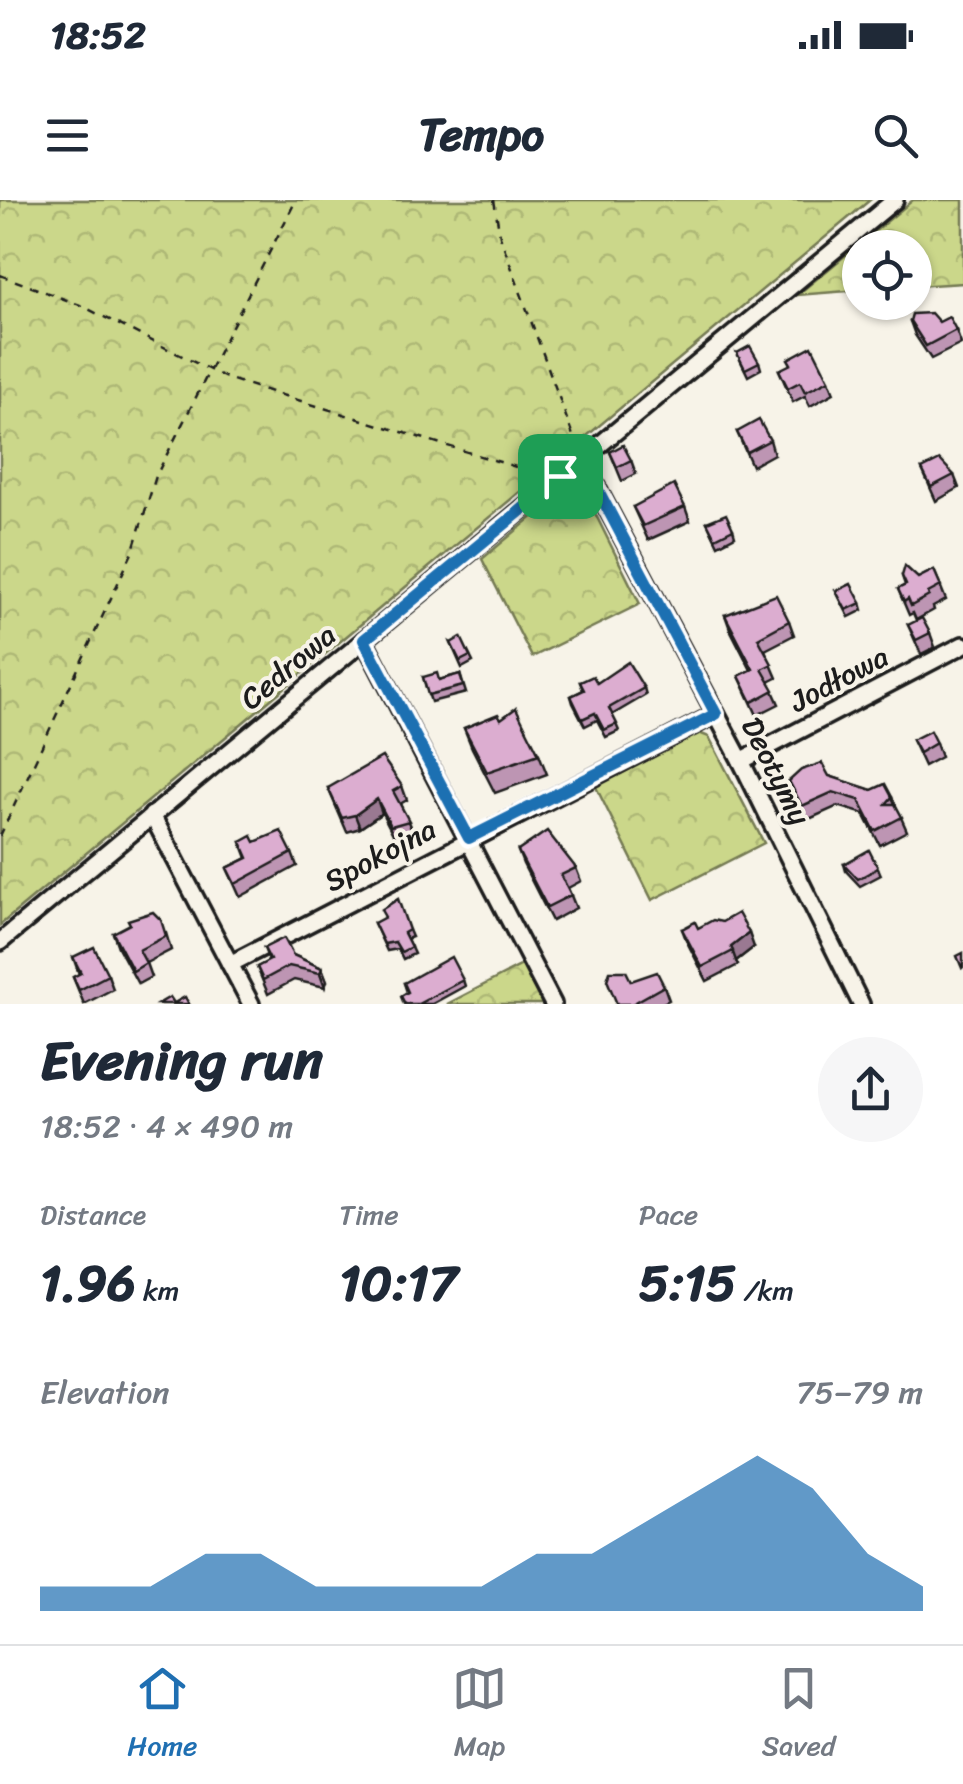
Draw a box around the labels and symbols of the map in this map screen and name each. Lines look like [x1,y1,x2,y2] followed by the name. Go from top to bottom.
[518,434,603,519] pin
[227,610,349,724] street label: Cedrowa
[779,630,898,728] street label: Jodłowa
[726,707,827,835] street label: Deotymy
[314,803,446,907] street label: Spokojna

